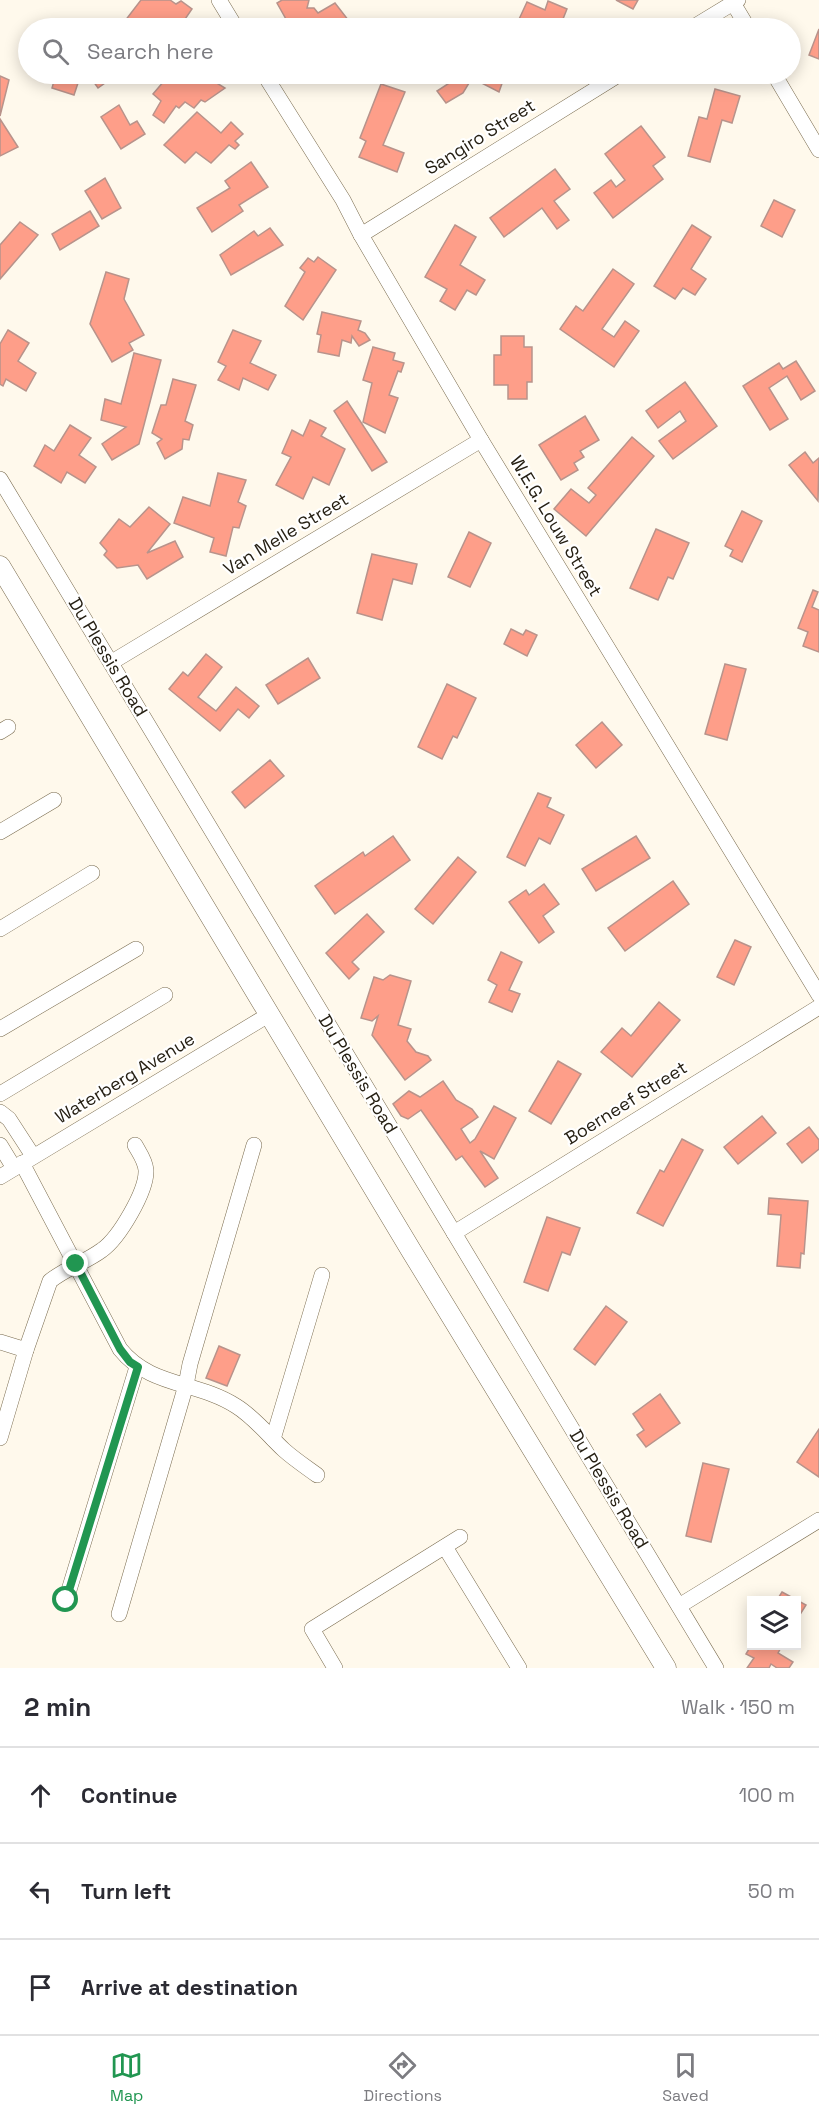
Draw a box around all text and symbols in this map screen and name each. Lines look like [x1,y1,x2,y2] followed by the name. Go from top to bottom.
[18,18,801,84] search box
[39,35,72,68] icon: search
[87,37,214,65] text: Search here
[420,94,539,180] street label: Sangiro Street
[505,451,608,600] street label: W.E.G. Louw Street
[219,487,352,580] street label: Van Melle Street
[64,593,153,721] street label: Du Plessis Road
[314,1010,403,1138] street label: Du Plessis Road
[51,1027,199,1128] street label: Waterberg Avenue
[560,1056,691,1149] street label: Boerneef Street
[62,1250,88,1276] route end
[565,1425,654,1553] street label: Du Plessis Road
[52,1586,78,1612] route start
[747,1596,801,1650] map controls
[747,1596,801,1650] button: layers
[24,1690,91,1724] text: 2 min
[681,1694,795,1720] text: Walk · 150 m
[24,1779,57,1812] icon: ahead
[81,1781,177,1809] text: Continue
[739,1782,795,1808] text: 100 m
[24,1875,57,1908] icon: left
[81,1877,171,1905] text: Turn left
[748,1878,795,1904] text: 50 m
[24,1971,57,2004] icon: arrive
[81,1973,298,2001] text: Arrive at destination
[110,2049,143,2106] tab: Map
[364,2049,442,2106] tab: Directions
[662,2049,709,2106] tab: Saved

